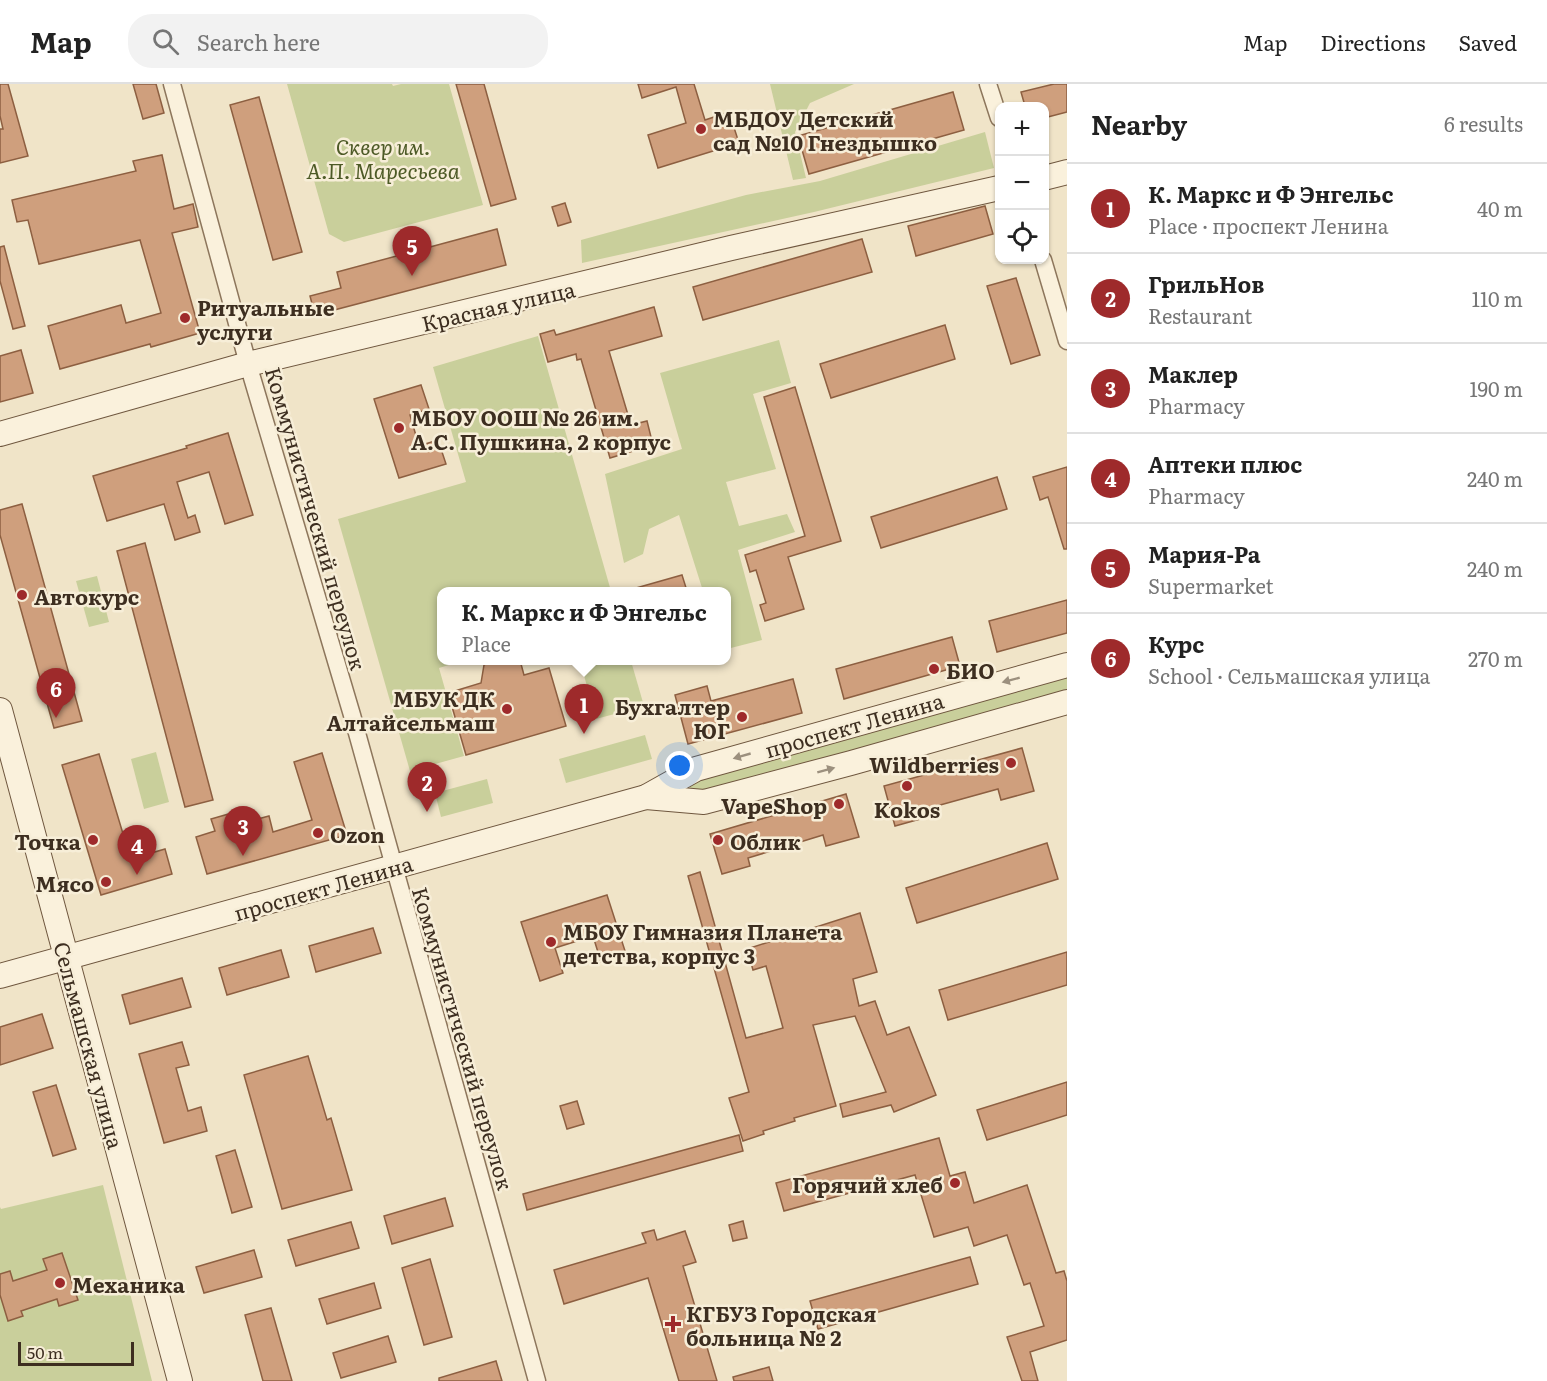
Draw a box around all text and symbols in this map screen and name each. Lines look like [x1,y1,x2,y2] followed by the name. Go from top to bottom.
[128,14,548,68] search box
[30,20,92,62] text: Map
[149,25,182,58] icon: search
[197,25,320,58] text: Search here
[1243,26,1288,57] text: Map
[1321,26,1426,57] text: Directions
[1459,26,1517,57] text: Saved
[713,102,937,157] place label: МБДОУ Детский сад №10 Гнездышко
[995,102,1049,264] map controls
[995,102,1049,156] button: +
[1091,104,1187,143] text: Nearby
[1444,108,1523,138] text: 6 results
[694,122,708,136] marker: МБДОУ Детский сад №10 Гнездышко
[306,130,460,185] park label: Сквер им. А.П. Маресьева
[995,156,1049,210] button: −
[1148,177,1393,210] text: К. Маркс и Ф Энгельс
[1106,193,1115,223] text: 1
[1477,193,1523,223] text: 40 m
[995,210,1049,264] button: locate
[1148,210,1388,240] text: Place · проспект Ленина
[392,226,432,276] pin: 5
[1148,267,1264,300] text: ГрильНов
[418,272,579,338] street label: Красная улица
[1105,283,1116,313] text: 2
[1472,283,1523,313] text: 110 m
[197,291,335,346] place label: Ритуальные услуги
[1148,300,1252,330] text: Restaurant
[178,311,192,325] marker: Ритуальные услуги
[1148,357,1238,390] text: Маклер
[259,363,375,674] street label: Коммунистический переулок
[1105,373,1116,403] text: 3
[1469,373,1523,403] text: 190 m
[1148,390,1245,420] text: Pharmacy
[411,401,671,456] place label: МБОУ ООШ № 26 им. А.С. Пушкина, 2 корпус
[392,421,406,435] marker: МБОУ ООШ № 26 им. А.С. Пушкина, 2 корпус
[1148,447,1302,480] text: Аптеки плюс
[1104,463,1117,493] text: 4
[1467,463,1523,493] text: 240 m
[1148,480,1245,510] text: Pharmacy
[1148,537,1261,570] text: Мария-Ра
[1105,553,1116,583] text: 5
[1467,553,1523,583] text: 240 m
[1148,570,1274,600] text: Supermarket
[34,580,139,611] place label: Автокурс
[437,587,731,665] popup
[15,588,29,602] marker: Автокурс
[461,595,707,628] text: К. Маркс и Ф Энгельс
[1148,627,1204,660] text: Курс
[461,628,511,658] text: Place
[1105,643,1116,673] text: 6
[1468,643,1523,673] text: 270 m
[946,654,995,685] place label: БИО
[1148,660,1430,690] text: School · Сельмашская улица
[927,662,941,676] marker: БИО
[36,668,76,718] pin: 6
[1001,676,1019,685] one-way arrow
[326,682,495,737] place label: МБУК ДК Алтайсельмаш
[761,683,948,764] street label: проспект Ленина
[564,684,604,734] pin: 1
[615,690,730,745] place label: Бухгалтер ЮГ
[500,702,514,716] marker: МБУК ДК Алтайсельмаш
[735,710,749,724] marker: Бухгалтер ЮГ
[869,748,999,779] place label: Wildberries
[665,751,694,780] your location
[733,752,751,761] one-way arrow
[1004,756,1018,770] marker: Wildberries
[408,762,446,812] pin: 2
[817,764,836,774] one-way arrow
[900,779,914,793] marker: Kokos
[721,789,827,820] place label: VapeShop
[874,793,940,824] place label: Kokos
[832,797,846,811] marker: VapeShop
[224,806,262,856] pin: 3
[330,818,385,849] place label: Ozon
[14,825,82,856] place label: Точка
[730,825,801,856] place label: Облик
[118,826,156,875] pin: 4
[311,826,325,840] marker: Ozon
[86,833,100,847] marker: Точка
[711,833,725,847] marker: Облик
[230,846,417,927] street label: проспект Ленина
[35,867,94,898] place label: Мясо
[99,875,113,889] marker: Мясо
[406,883,522,1194] street label: Коммунистический переулок
[563,915,843,970] place label: МБОУ Гимназия Планета детства, корпус 3
[544,935,558,949] marker: МБОУ Гимназия Планета детства, корпус 3
[47,938,133,1153] street label: Сельмашская улица
[792,1168,943,1199] place label: Горячий хлеб
[948,1176,962,1190] marker: Горячий хлеб
[72,1268,186,1299] place label: Механика
[53,1276,67,1290] marker: Механика
[686,1297,876,1352] place label: КГБУЗ Городская больница № 2
[664,1315,682,1333] marker: КГБУЗ Городская больница № 2
[18,1339,134,1366] scale bar
[27,1340,63,1364] text: 50 m

